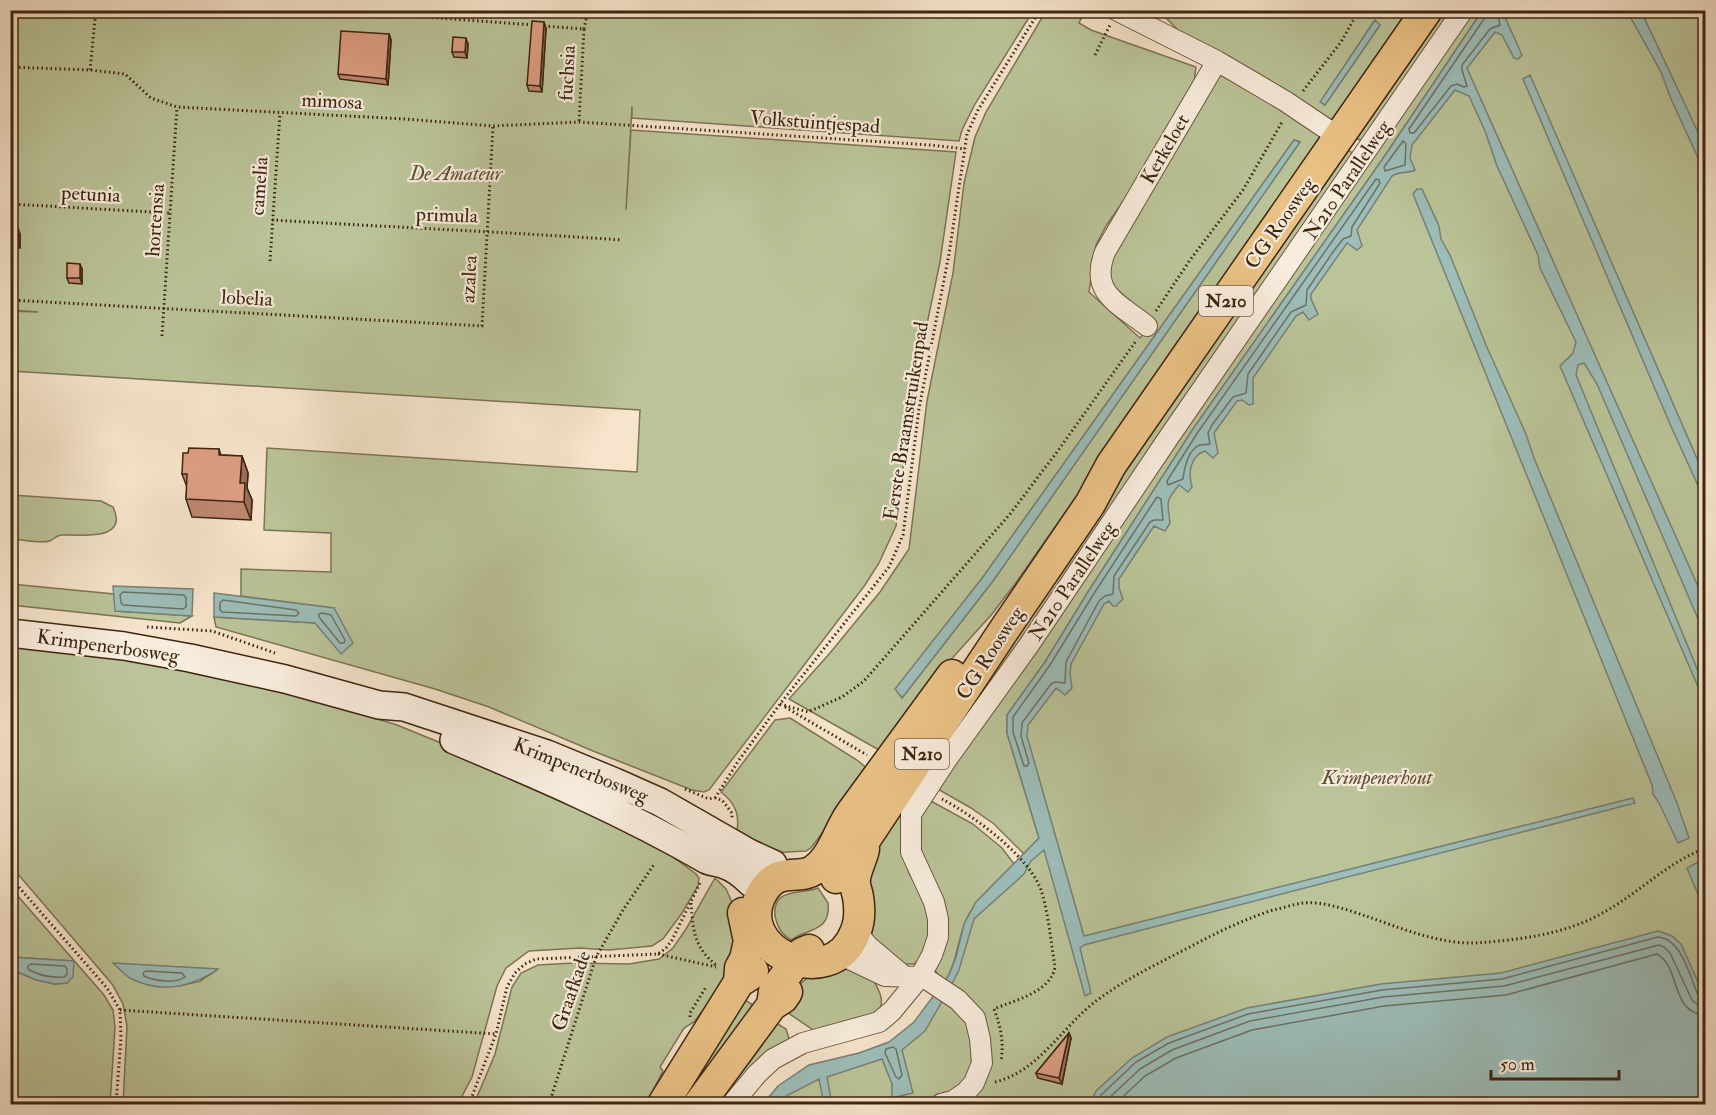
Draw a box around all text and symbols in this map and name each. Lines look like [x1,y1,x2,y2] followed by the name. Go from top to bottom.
[553,44,581,102] street label: fuchsia
[301,87,364,115] street label: mimosa
[749,105,881,140] street label: Volkstuintjespad
[1135,109,1195,188] street label: Kerkeloet
[1298,115,1397,244] street label: N210 Parallelweg
[244,155,274,216] street label: camelia
[409,161,504,186] park label: De Amateur
[1239,171,1321,274] street label: CG Roosweg
[60,180,122,209] street label: petunia
[140,182,170,257] street label: hortensia
[415,201,479,230] street label: primula
[455,254,483,304] street label: azalea
[221,284,274,312] street label: lobelia
[1199,286,1253,316] road number: N210
[878,320,935,522] street label: Eerste Braamstruikenpad
[1023,516,1122,645] street label: N210 Parallelweg
[951,601,1030,704] street label: CG Roosweg
[35,624,182,670] street label: Krimpenerbosweg
[509,732,653,810] street label: Krimpenerbosweg
[895,739,949,769] road number: N210
[1321,765,1434,790] park label: Krimpenerhout
[546,948,596,1034] street label: Graafkade
[1491,1043,1618,1081] scale bar
[1500,1053,1535,1076] text: 50 m

